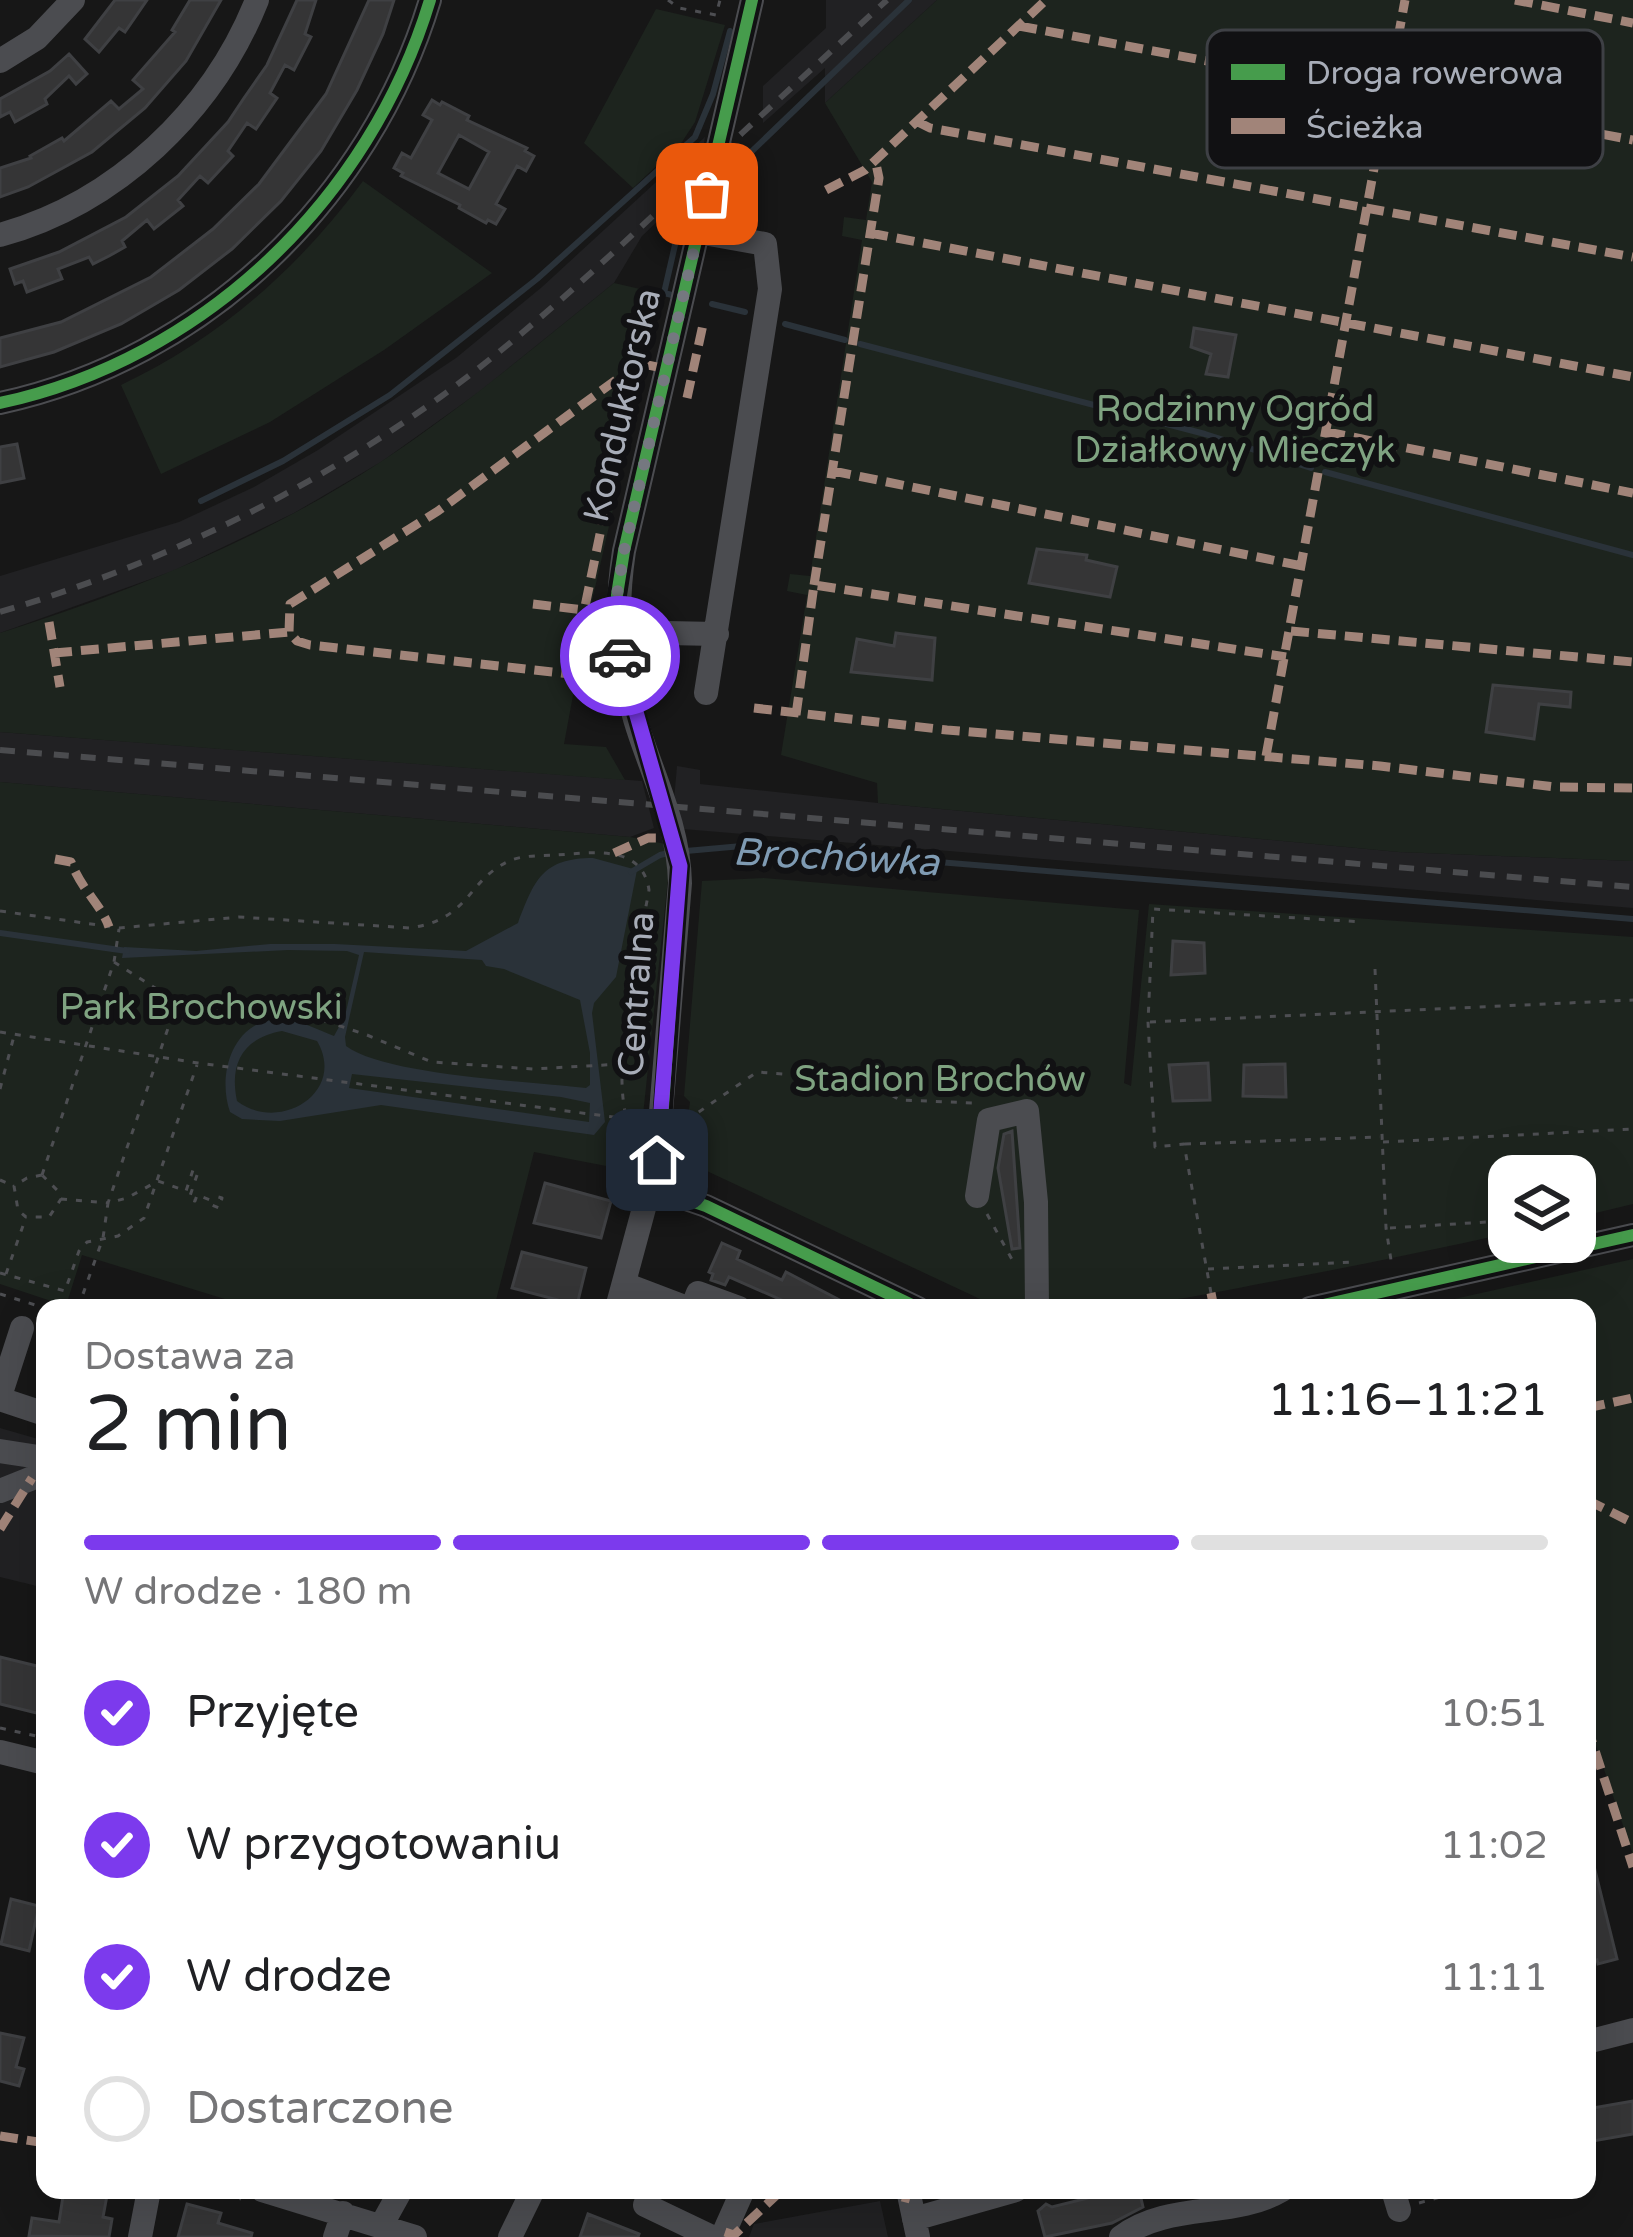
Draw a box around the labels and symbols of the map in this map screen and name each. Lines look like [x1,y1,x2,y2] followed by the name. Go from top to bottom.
[1207,30,1603,168] legend
[1306,54,1564,93] text: Droga rowerowa
[1306,108,1423,147] text: Ścieżka
[656,143,758,245] pin
[575,284,670,526] street label: Konduktorska
[1074,388,1396,472] park label: Rodzinny Ogród Działkowy Mieczyk
[560,596,680,716] courier
[732,829,941,886] water label: Brochówka
[609,910,664,1078] street label: Centralna
[59,986,343,1029] park label: Park Brochowski
[794,1058,1086,1101] park label: Stadion Brochów
[606,1109,708,1211] pin

